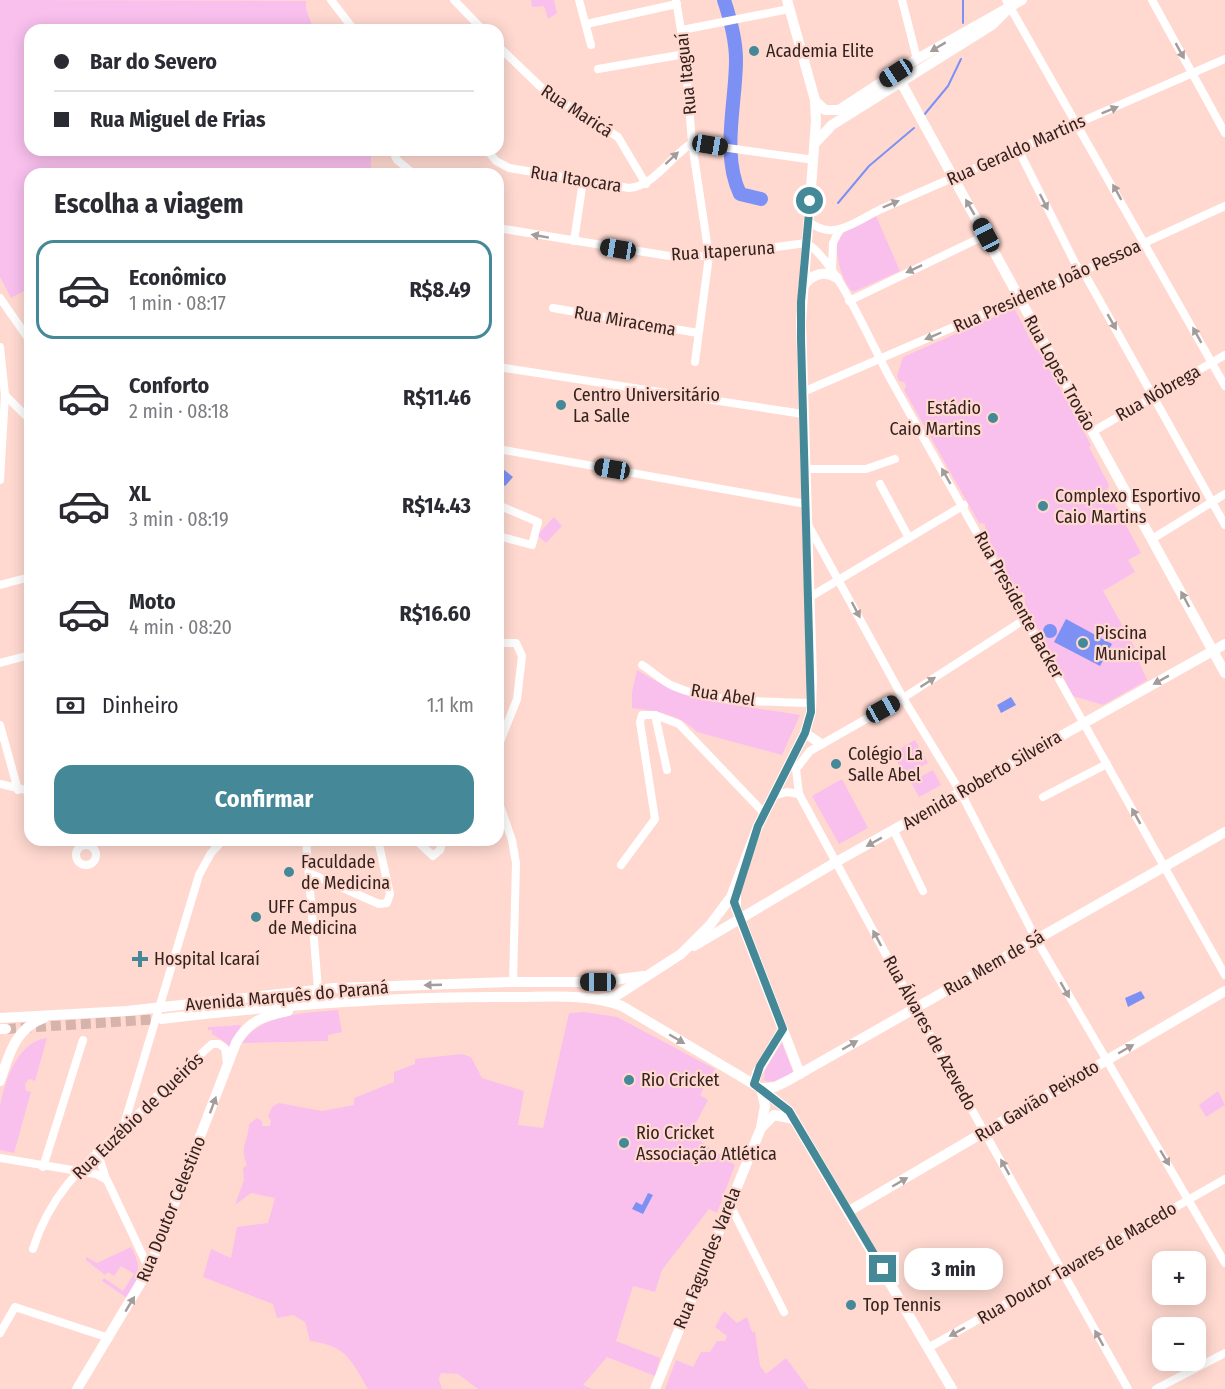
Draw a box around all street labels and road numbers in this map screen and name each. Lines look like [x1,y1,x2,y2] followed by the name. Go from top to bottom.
[671,31,701,116] street label: Rua Itaguaí
[537,80,617,142] street label: Rua Maricá
[943,109,1089,190] street label: Rua Geraldo Martins
[529,161,623,197] street label: Rua Itaocara
[950,235,1144,337] street label: Rua Presidente João Pessoa
[670,236,776,266] street label: Rua Itaperuna
[572,301,678,341] street label: Rua Miracema
[1019,311,1101,435] street label: Rua Lopes Trovão
[1112,360,1204,426] street label: Rua Nóbrega
[969,528,1069,683] street label: Rua Presidente Backer
[689,679,757,711] street label: Rua Abel
[899,725,1066,835] street label: Avenida Roberto Silveira
[940,925,1048,1001] street label: Rua Mem de Sá
[878,951,983,1114] street label: Rua Álvares de Azevedo
[185,976,390,1016] street label: Avenida Marquês do Paraná
[68,1048,208,1184] street label: Rua Euzébio de Queirós
[971,1055,1103,1147] street label: Rua Gavião Peixoto
[132,1133,210,1285] street label: Rua Doutor Celestino
[669,1184,746,1332] street label: Rua Fagundes Varela
[974,1197,1180,1329] street label: Rua Doutor Tavares de Macedo

